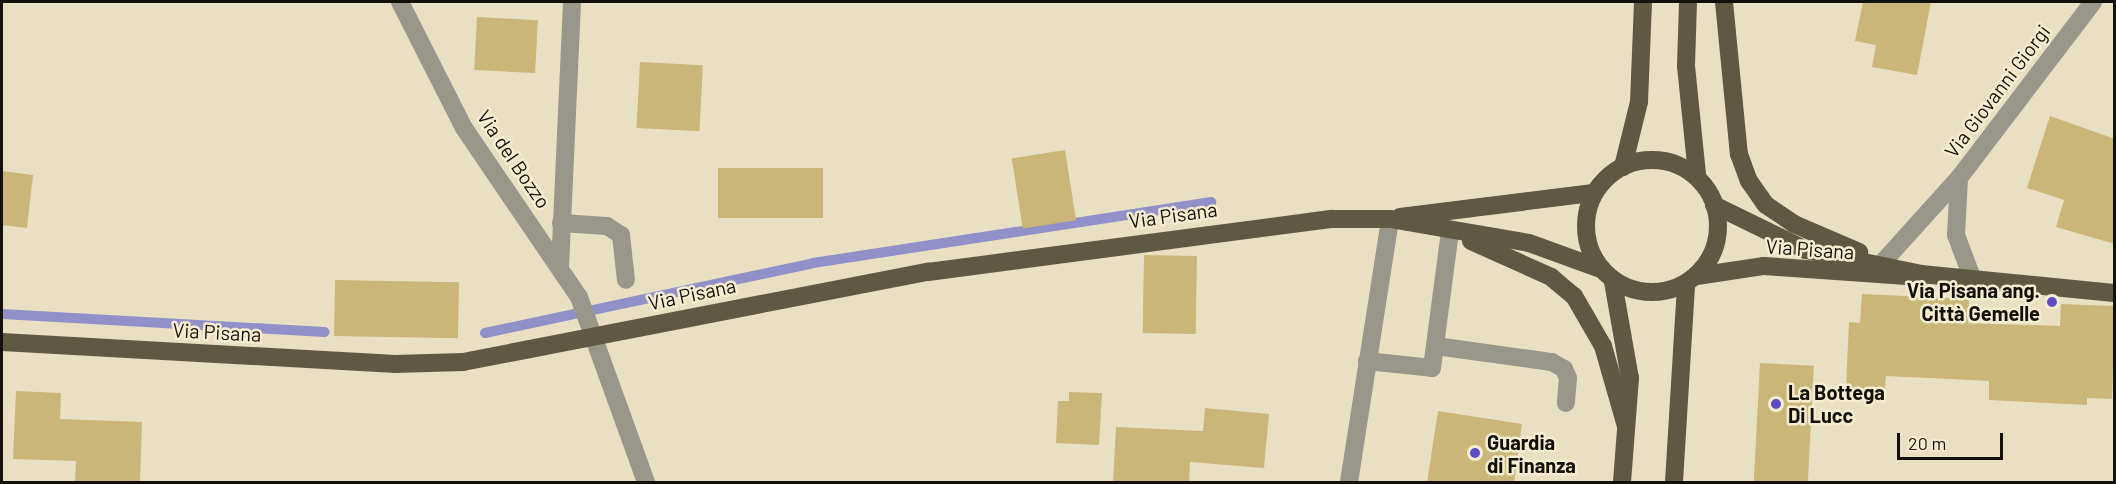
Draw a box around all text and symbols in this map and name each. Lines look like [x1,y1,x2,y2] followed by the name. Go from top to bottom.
[1939,20,2055,162] street label: Via Giovanni Giorgi
[472,105,556,213] street label: Via del Bozzo
[1127,197,1219,233] street label: Via Pisana
[1765,234,1855,264] street label: Via Pisana
[646,273,738,315] street label: Via Pisana
[1907,278,2040,325] place label: Via Pisana ang. Città Gemelle
[2045,295,2059,309] marker: Via Pisana ang. Città Gemelle
[172,318,262,346] street label: Via Pisana
[1788,380,1885,427] place label: La Bottega Di Lucc
[1769,397,1783,411] marker: La Bottega Di Lucc
[1900,421,2006,459] scale bar
[1487,430,1576,477] place label: Guardia di Finanza
[1908,432,1946,454] text: 20 m
[1468,446,1482,460] marker: Guardia di Finanza

